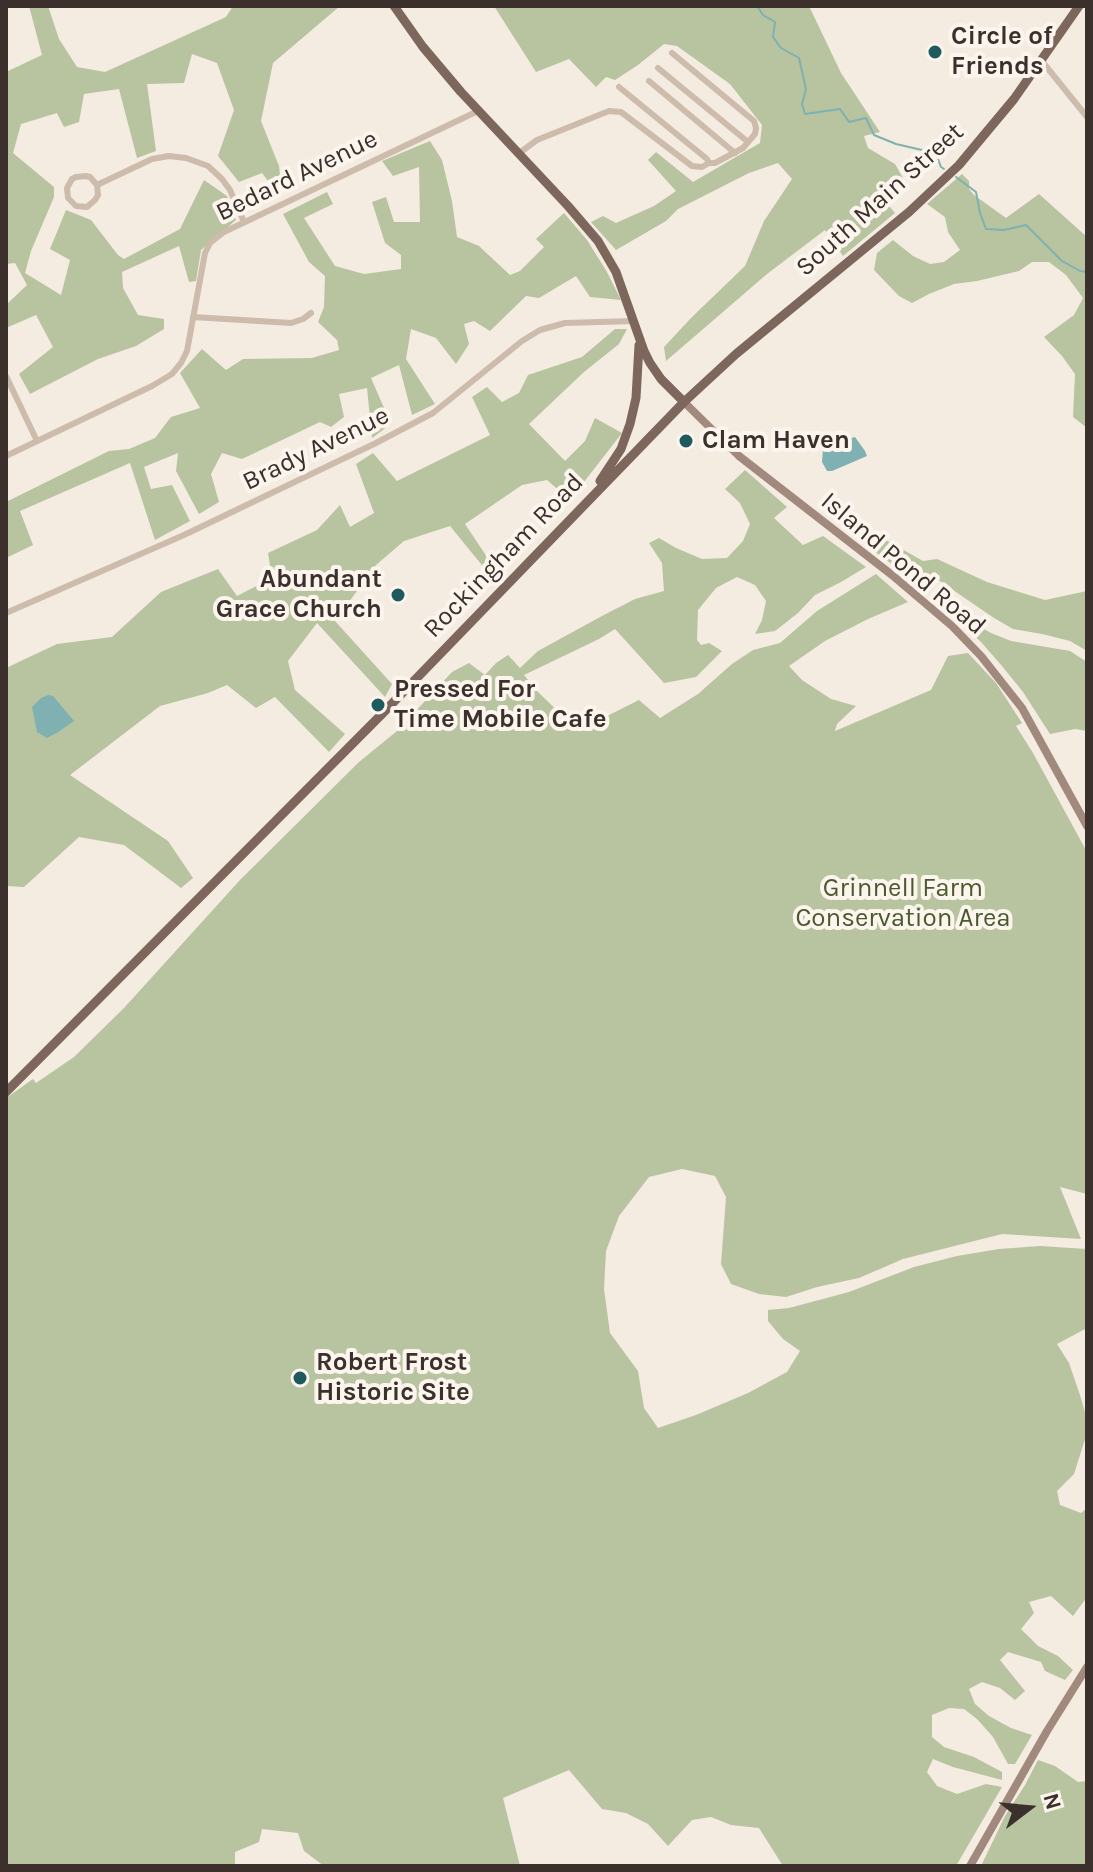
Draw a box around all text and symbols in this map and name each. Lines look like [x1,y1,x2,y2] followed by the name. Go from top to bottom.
[951,21,1053,82] place label: Circle of Friends
[926,43,944,61] marker: Circle of Friends
[790,117,970,283] street label: South Main Street
[211,123,383,229] street label: Bedard Avenue
[238,400,394,498] street label: Brady Avenue
[702,425,850,457] place label: Clam Haven
[677,432,695,450] marker: Clam Haven
[418,467,590,645] street label: Rockingham Road
[814,486,992,642] street label: Island Pond Road
[216,564,382,626] place label: Abundant Grace Church
[389,586,407,604] marker: Abundant Grace Church
[394,674,607,736] place label: Pressed For Time Mobile Cafe
[369,696,387,714] marker: Pressed For Time Mobile Cafe
[795,873,1011,934] park label: Grinnell Farm Conservation Area
[316,1347,470,1408] place label: Robert Frost Historic Site
[291,1369,309,1387] marker: Robert Frost Historic Site
[989,1768,1069,1848] north arrow
[1037,1790,1067,1813] text: N

